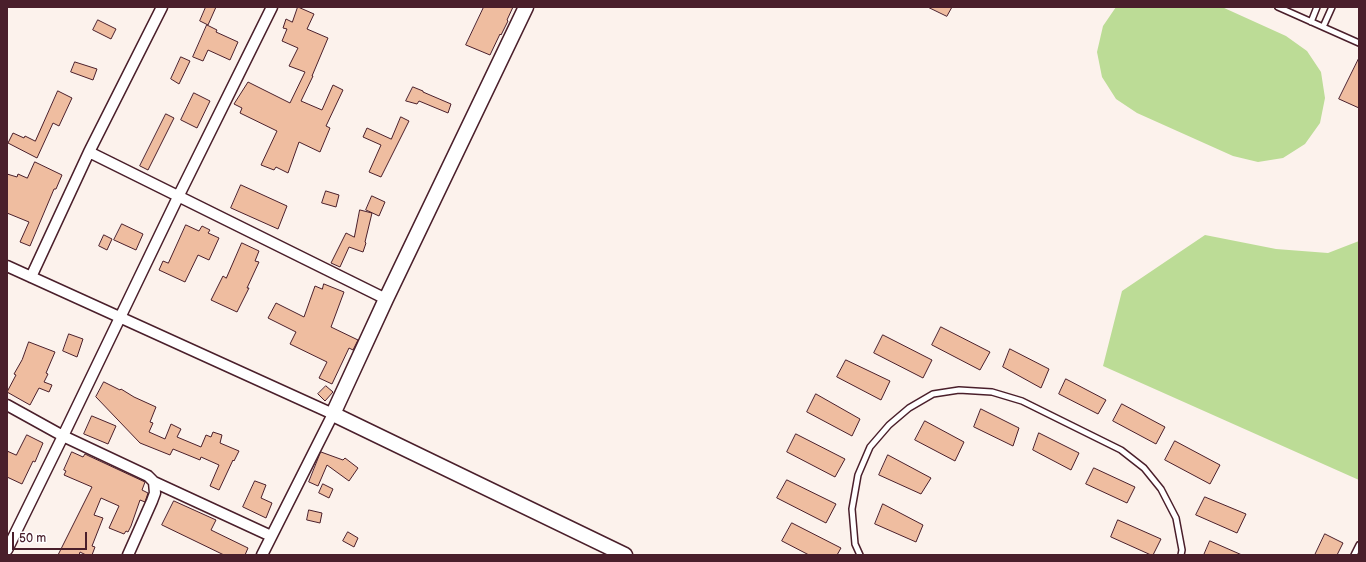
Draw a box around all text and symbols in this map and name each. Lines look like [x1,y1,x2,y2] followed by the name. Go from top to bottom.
[14,524,89,550] scale bar
[19,531,46,546] text: 50 m

